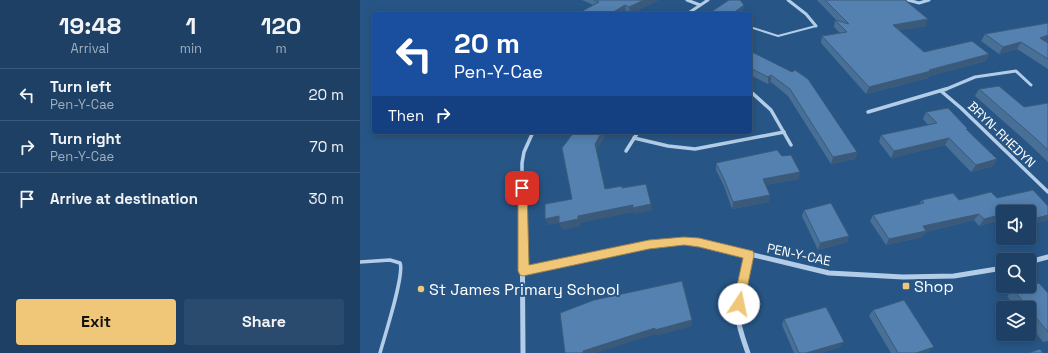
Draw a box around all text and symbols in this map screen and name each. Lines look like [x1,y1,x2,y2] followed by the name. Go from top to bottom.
[59,10,121,41] text: 19:48
[185,10,196,41] text: 1
[261,10,301,41] text: 120
[454,25,520,61] text: 20 m
[388,28,440,80] icon: left
[71,40,109,57] text: Arrival
[180,40,202,57] text: min
[275,40,287,57] text: m
[454,60,543,83] text: Pen-Y-Cae
[50,77,112,96] text: Turn left
[16,84,38,106] icon: left
[309,85,344,104] text: 20 m
[50,96,114,113] text: Pen-Y-Cae
[964,98,1039,171] street label: BRYN-RHEDYN
[432,104,454,126] icon: right
[388,106,424,125] text: Then
[50,129,121,148] text: Turn right
[16,136,38,158] icon: right
[309,137,344,156] text: 70 m
[50,148,114,165] text: Pen-Y-Cae
[505,171,539,205] pin
[511,177,533,199] icon: arrive
[16,188,38,210] icon: arrive
[50,189,198,208] text: Arrive at destination
[309,189,344,208] text: 30 m
[996,205,1036,341] map controls
[996,205,1036,245] button: sound
[765,239,832,270] street label: PEN-Y-CAE
[996,253,1036,293] button: search
[914,276,954,297] place label: Shop
[429,279,620,300] place label: St James Primary School
[901,281,911,291] marker: Shop
[718,283,760,325] position arrow
[416,284,426,294] marker: St James Primary School
[16,299,176,345] button: Exit
[184,299,344,345] button: Share
[996,301,1036,341] button: layers

